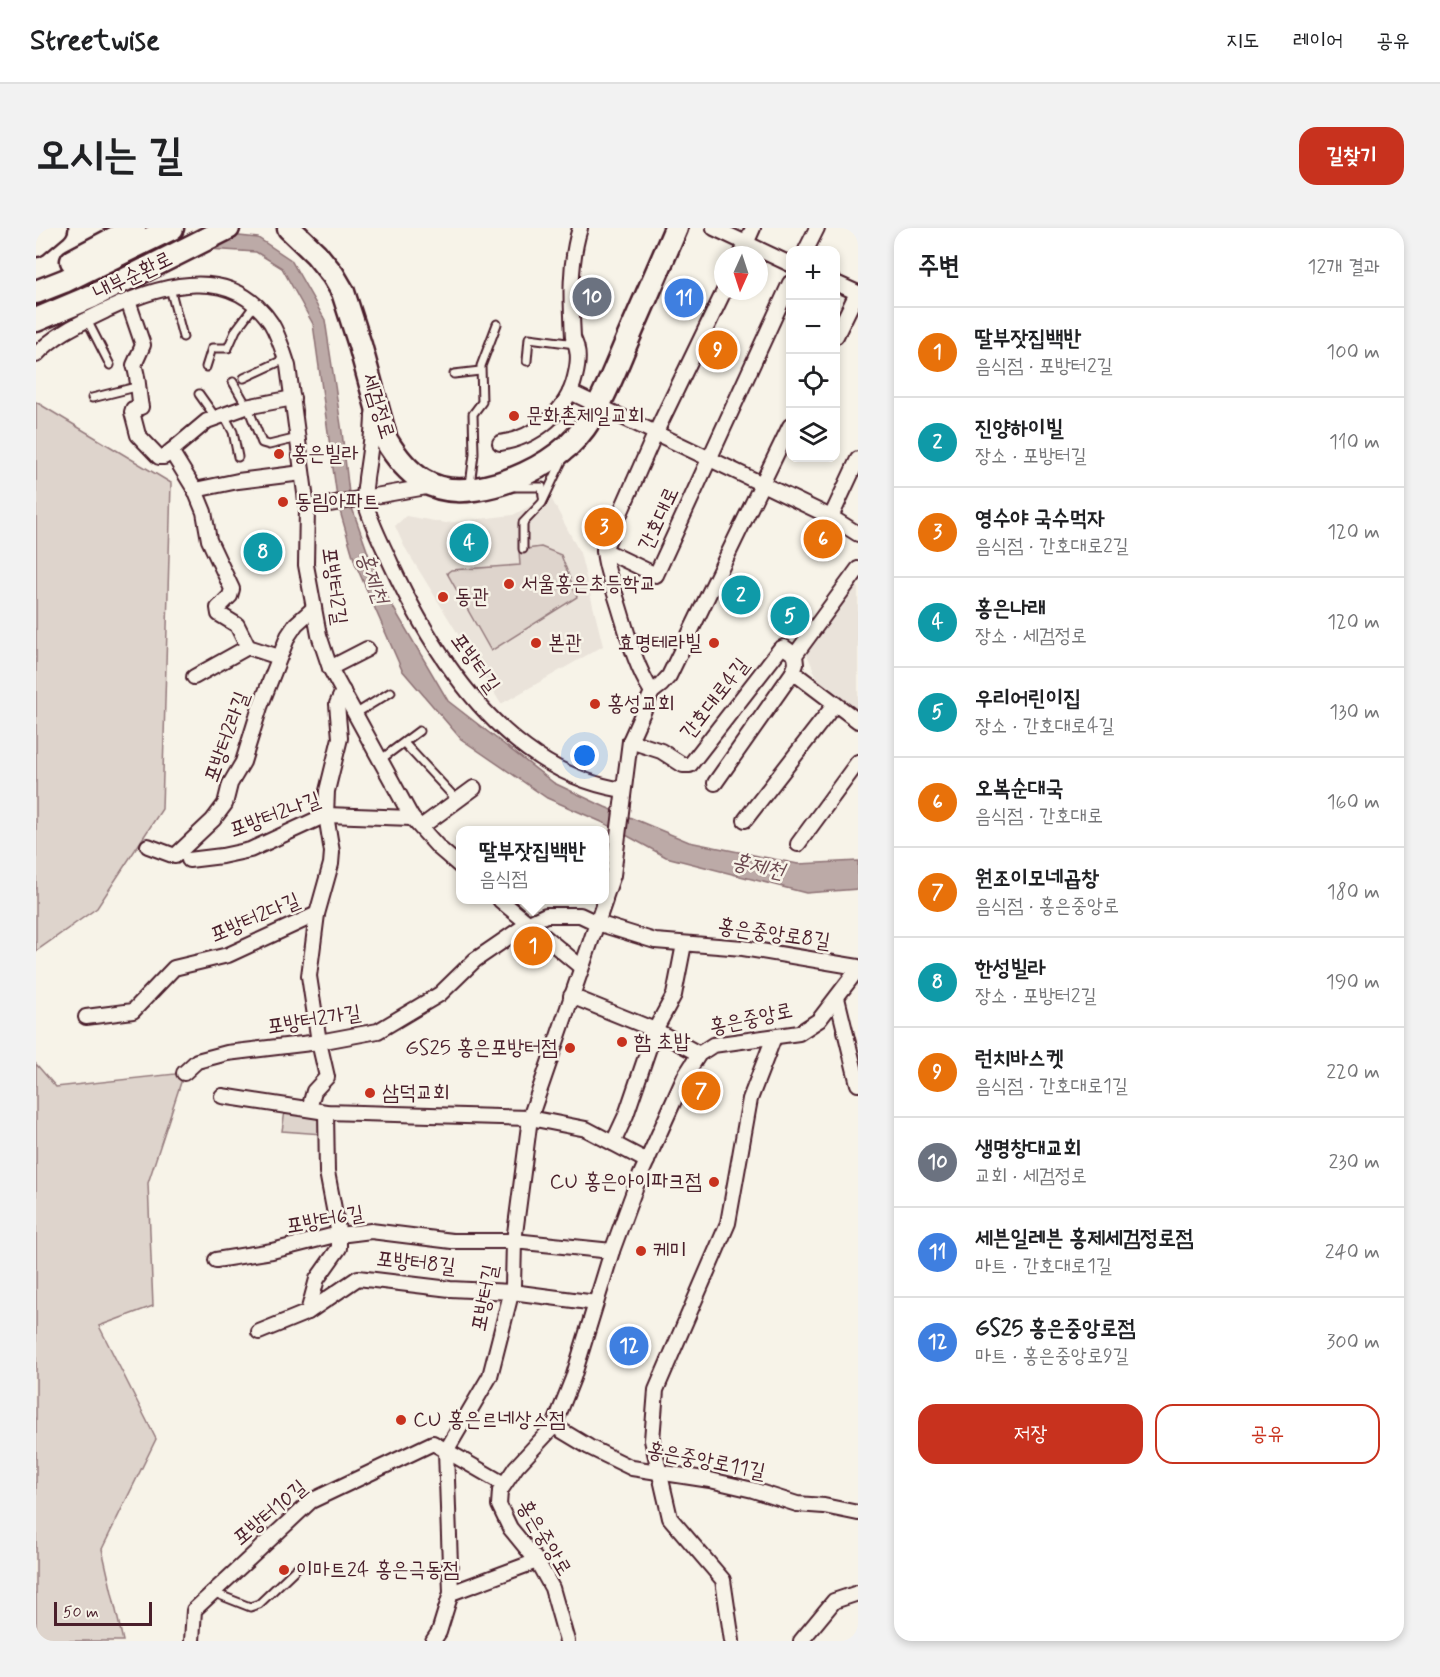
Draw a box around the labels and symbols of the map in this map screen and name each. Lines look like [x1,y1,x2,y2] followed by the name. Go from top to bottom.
[89,245,177,307] street label: 내부순환로
[714,246,768,300] north arrow
[572,274,612,320] pin: 10
[664,276,704,320] pin: 11
[698,328,738,372] pin: 9
[355,370,401,442] street label: 세검정로
[526,402,644,430] place label: 문화촌제일교회
[507,409,521,423] marker: 문화촌제일교회
[291,440,359,468] place label: 홍은빌라
[272,447,286,461] marker: 홍은빌라
[632,482,686,556] street label: 간호대로
[295,488,380,516] place label: 동림아파트
[276,495,290,509] marker: 동림아파트
[584,504,624,550] pin: 3
[804,516,842,562] pin: 6
[450,520,488,566] pin: 4
[244,530,282,574] pin: 8
[315,545,353,627] street label: 포방터2길
[350,548,395,610] water label: 홍제천
[521,570,656,598] place label: 서울홍은초등학교
[722,572,760,617] pin: 2
[502,577,516,591] marker: 서울홍은초등학교
[455,583,489,611] place label: 동관
[436,590,450,604] marker: 동관
[770,594,810,638] pin: 5
[444,627,506,699] street label: 포방터길
[548,629,582,657] place label: 본관
[618,629,702,657] place label: 효명테라빌
[529,636,543,650] marker: 본관
[707,636,721,650] marker: 효명테라빌
[674,652,756,746] street label: 간호대로4길
[198,688,256,786] street label: 포방터2라길
[607,690,675,718] place label: 홍성교회
[588,697,602,711] marker: 홍성교회
[570,741,599,770] your location
[226,786,324,844] street label: 포방터2나길
[729,848,789,887] water label: 홍제천
[206,887,304,949] street label: 포방터2다길
[716,912,832,956] street label: 홍은중앙로8길
[514,924,552,968] pin: 1
[707,997,795,1041] street label: 홍은중앙로
[265,999,363,1041] street label: 포방터2가길
[634,1028,690,1056] place label: 함 초밥
[405,1034,558,1062] place label: GS25 홍은포방터점
[615,1035,629,1049] marker: 함 초밥
[563,1041,577,1055] marker: GS25 홍은포방터점
[682,1068,720,1114] pin: 7
[382,1079,450,1107] place label: 삼덕교회
[363,1086,377,1100] marker: 삼덕교회
[549,1168,702,1196] place label: CU 홍은아이파크점
[707,1175,721,1189] marker: CU 홍은아이파크점
[284,1199,366,1241] street label: 포방터6길
[653,1237,687,1265] place label: 케미
[634,1244,648,1258] marker: 케미
[375,1245,457,1281] street label: 포방터8길
[465,1262,505,1334] street label: 포방터길
[610,1324,648,1368] pin: 12
[413,1406,566,1434] place label: CU 홍은르네상스점
[394,1413,408,1427] marker: CU 홍은르네상스점
[644,1436,768,1486] street label: 홍은중앙로11길
[227,1474,313,1552] street label: 포방터10길
[510,1495,578,1581] street label: 홍은중앙로
[296,1556,459,1584] place label: 이마트24 홍은극동점
[277,1563,291,1577] marker: 이마트24 홍은극동점
[54,1599,152,1626] scale bar

